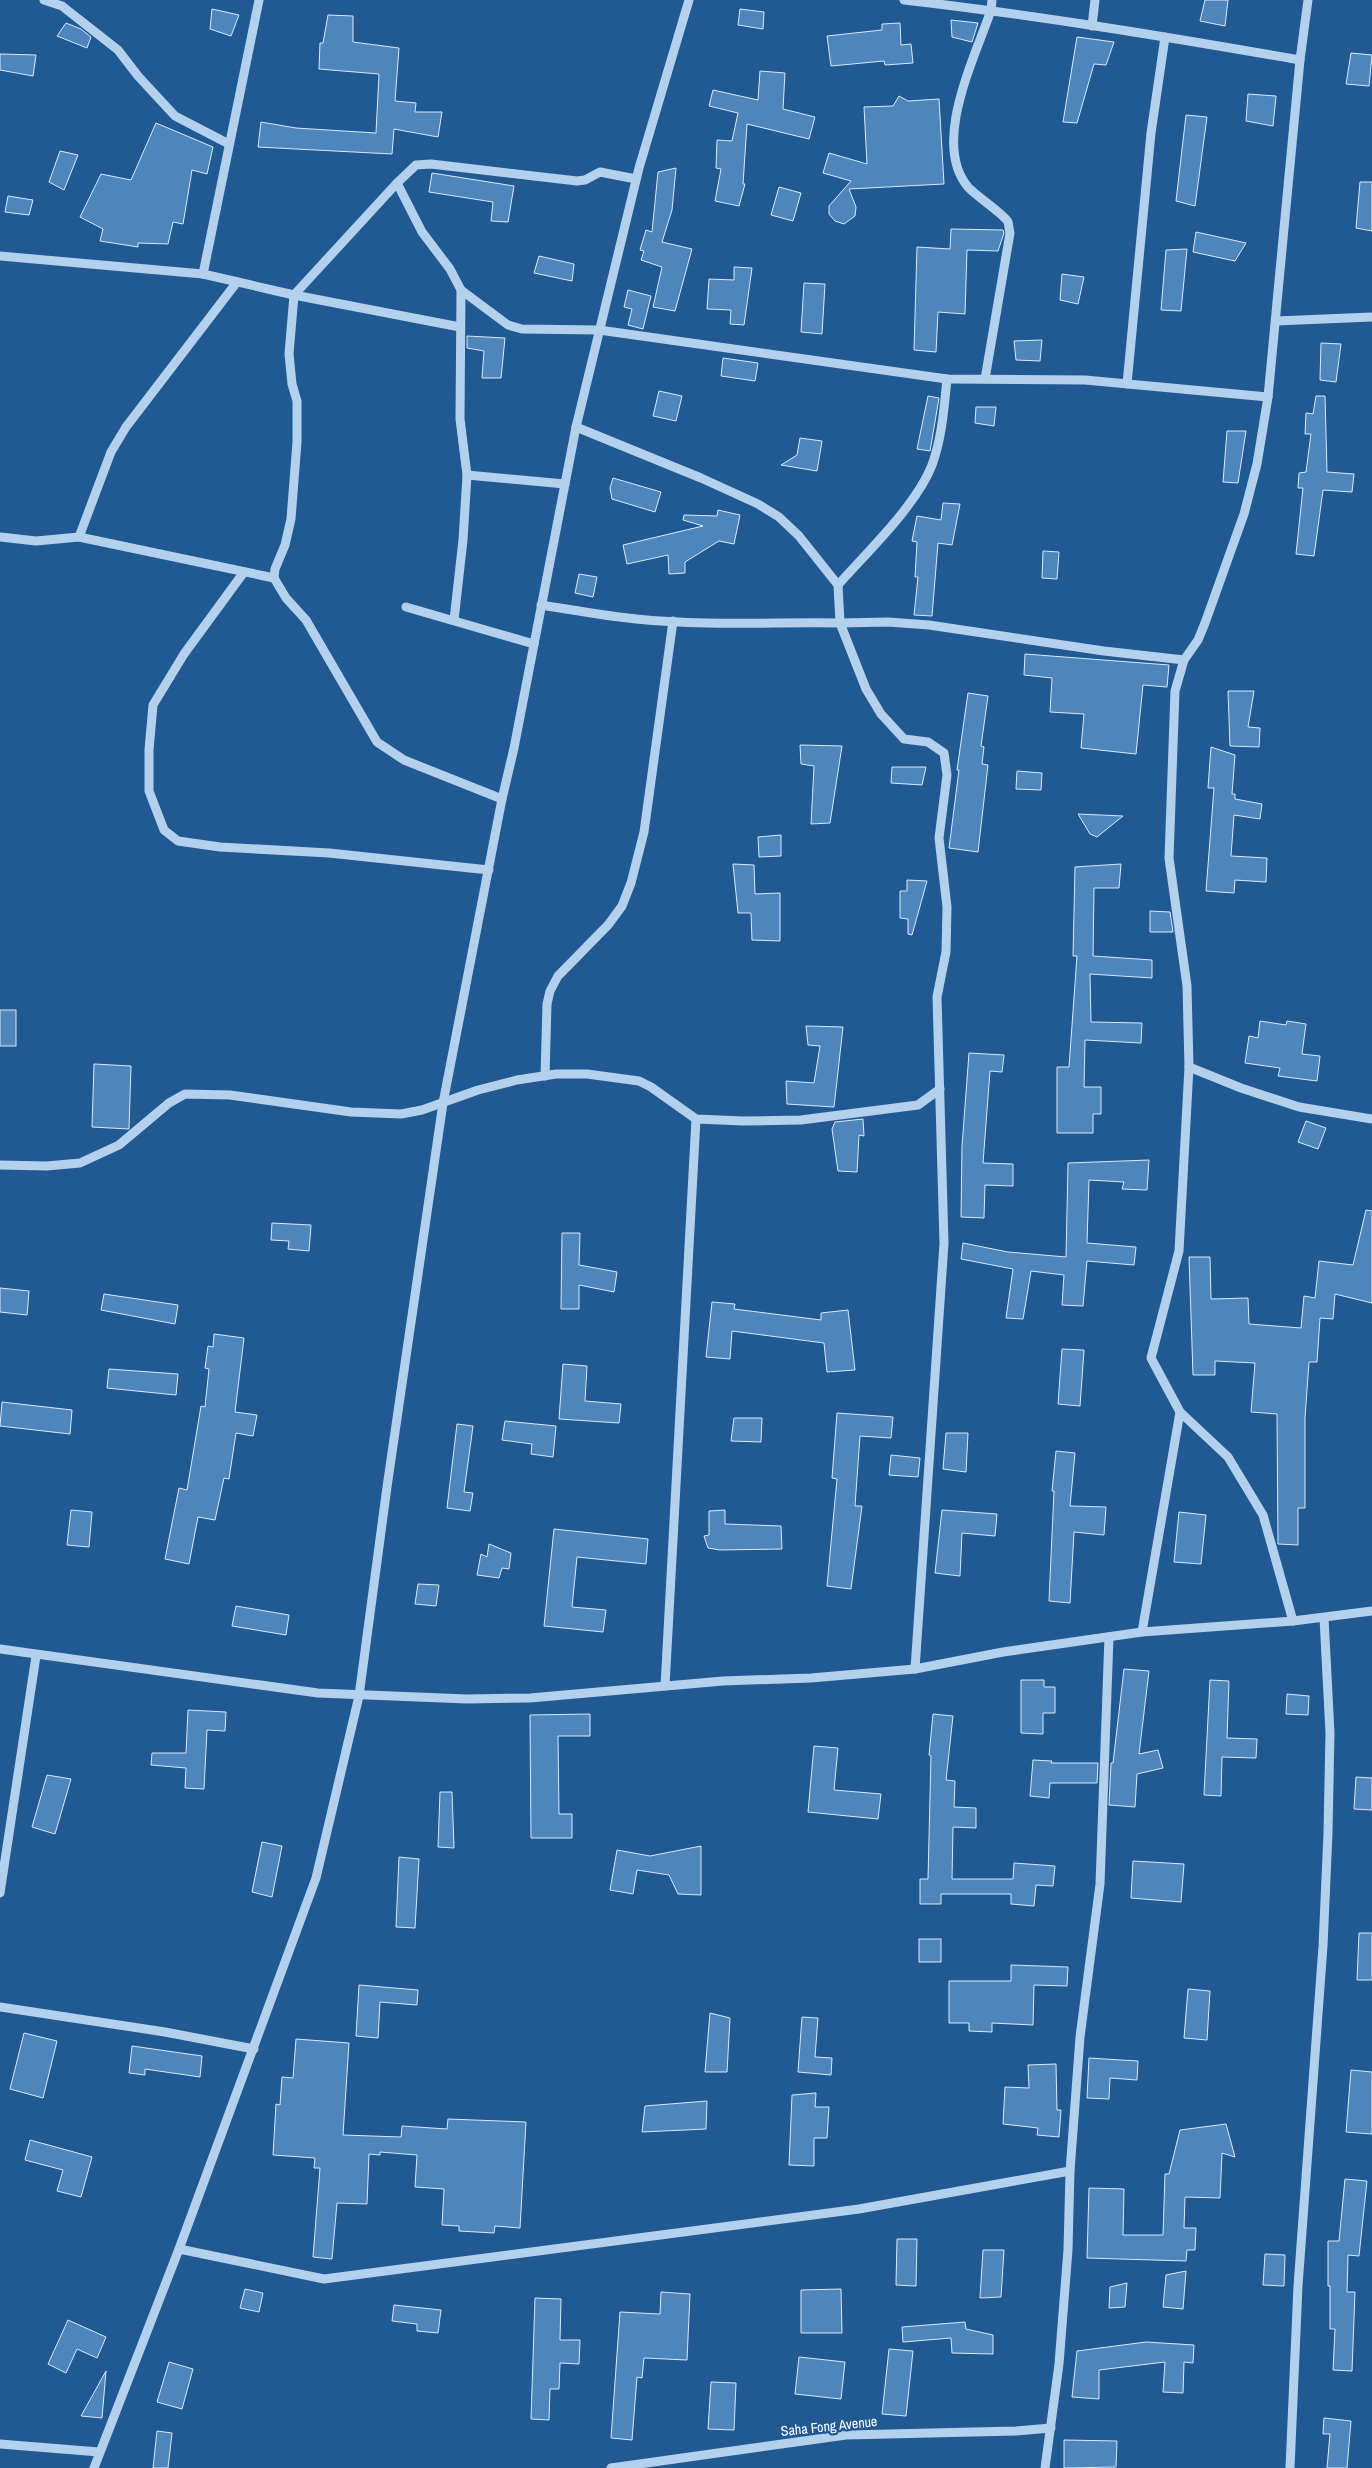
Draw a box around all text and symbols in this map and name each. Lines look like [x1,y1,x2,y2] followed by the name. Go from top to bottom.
[780,2412,878,2440] street label: Saha Fong Avenue

